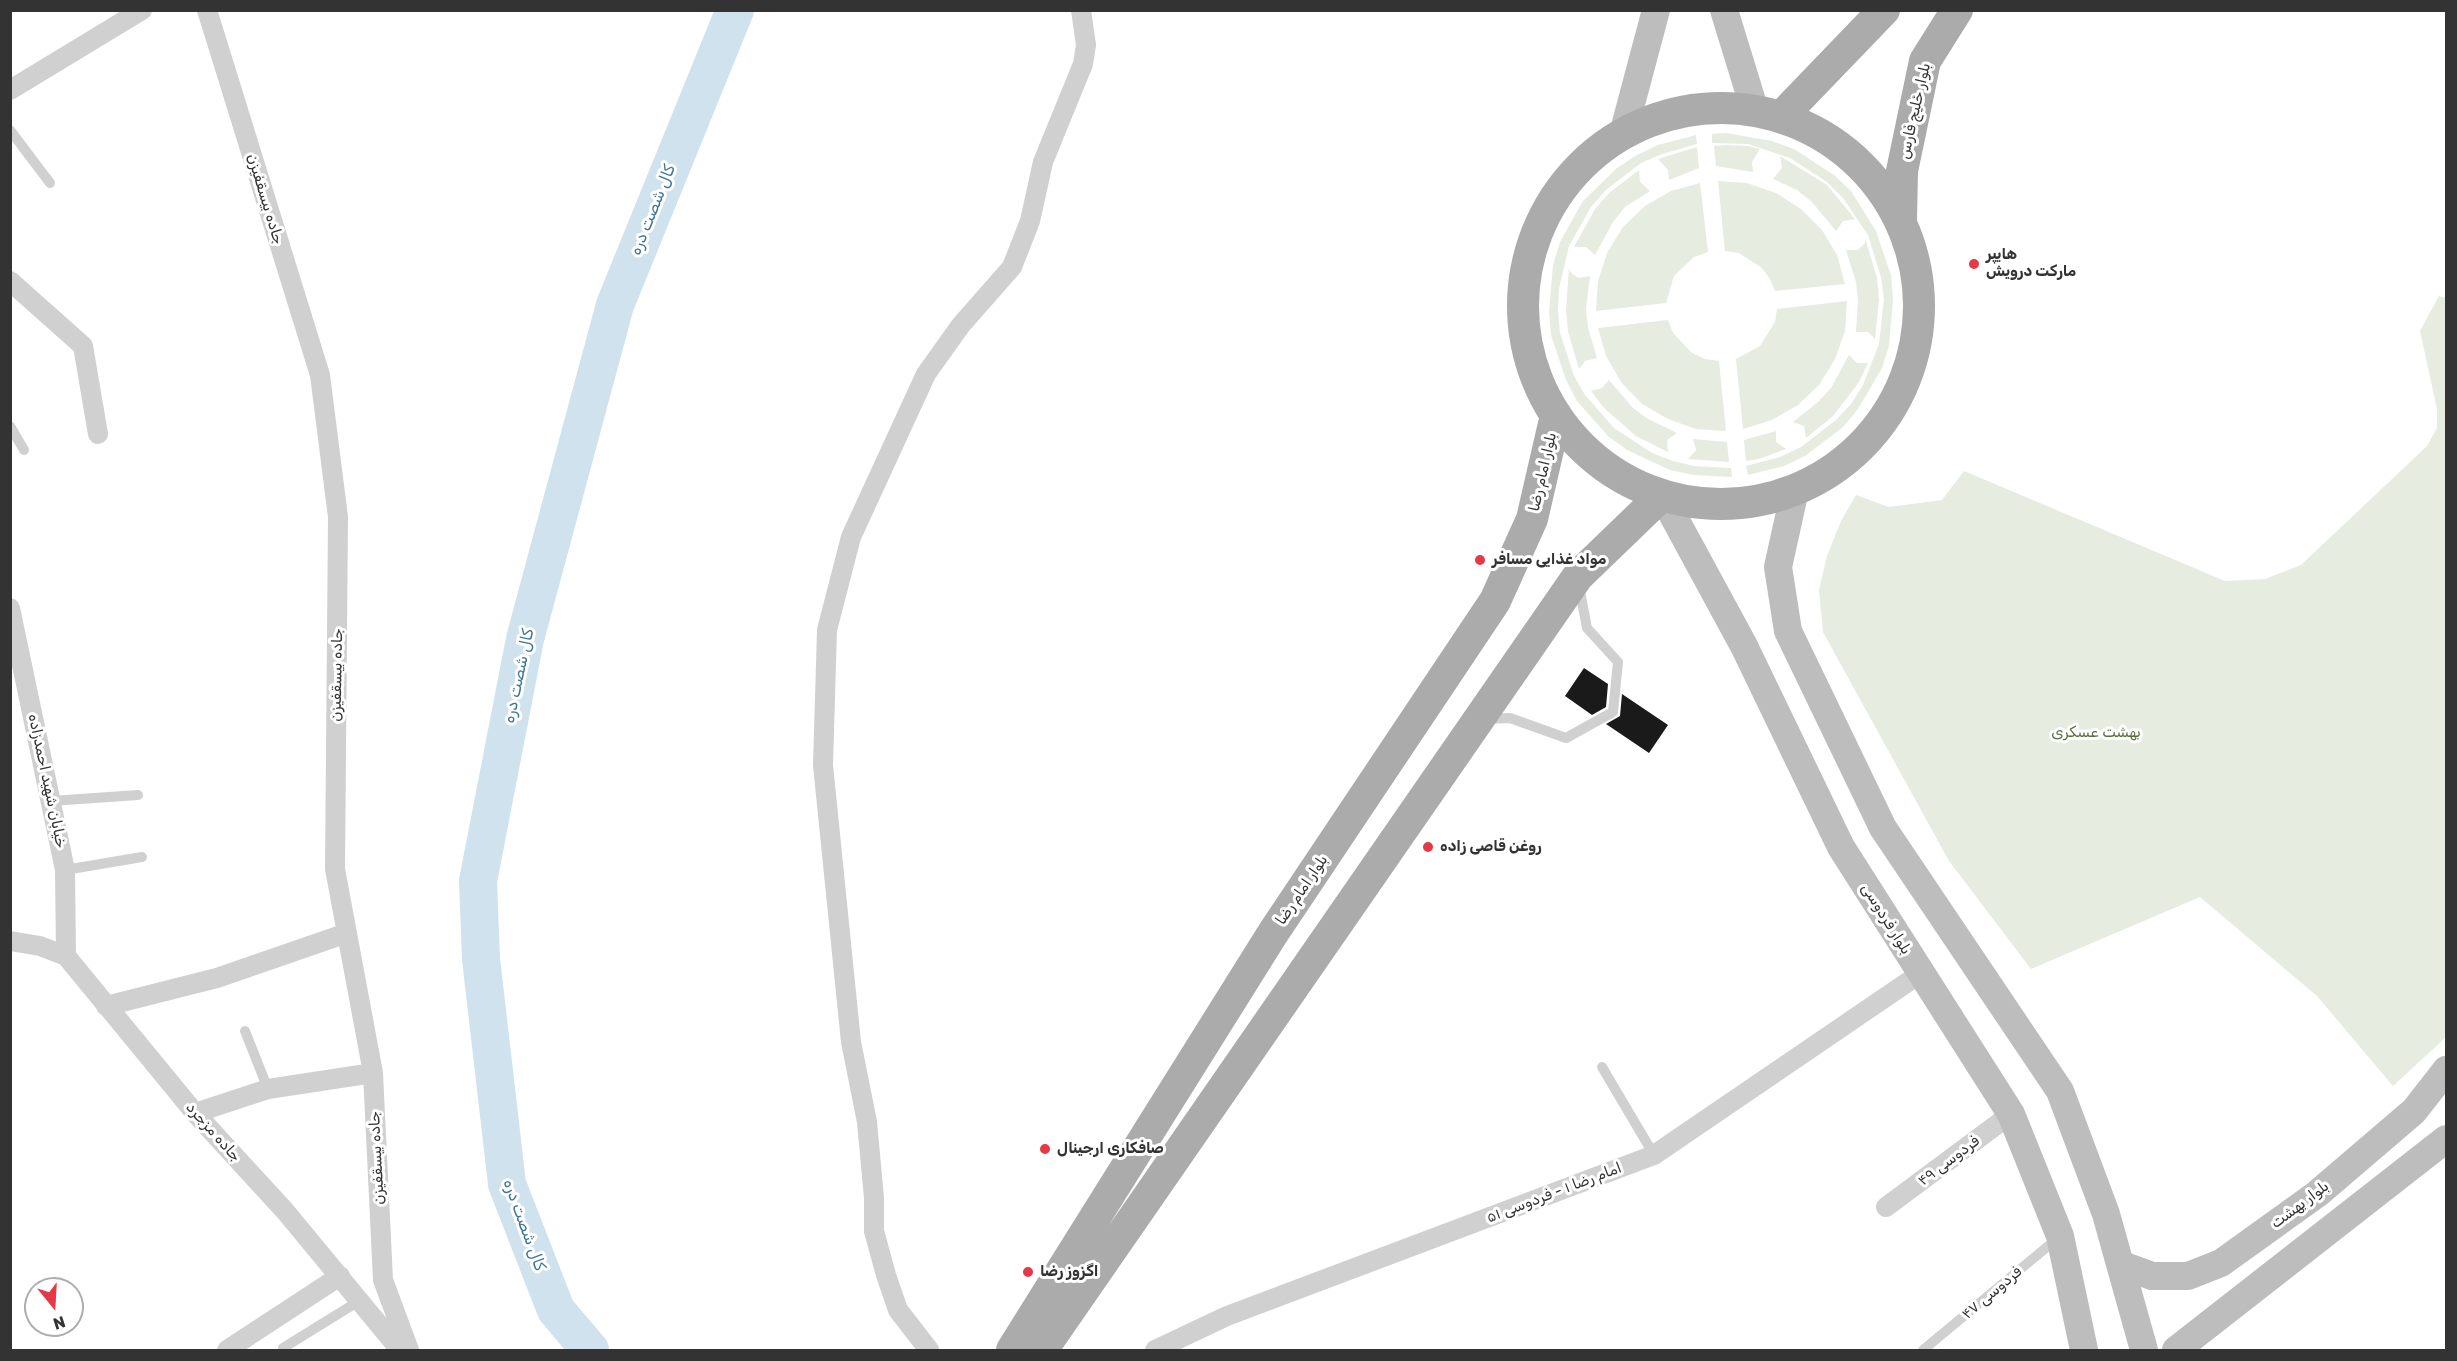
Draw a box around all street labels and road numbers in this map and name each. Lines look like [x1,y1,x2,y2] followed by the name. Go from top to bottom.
[1895,61,1935,161] street label: بلوار خلیج فارس
[243,152,287,246] street label: جاده بیسقفیزن
[1525,431,1561,513] street label: بلوار امام رضا
[327,628,347,722] street label: جاده بیسقفیزن
[24,712,70,850] street label: خیابان شهید احمدزاده
[1272,852,1332,928] street label: بلوار امام رضا
[1857,880,1915,958] street label: بلوار فردوسی
[182,1099,244,1165] street label: جاده مزجرد
[366,1111,388,1205] street label: جاده بیسقفیزن
[1915,1132,1983,1190] street label: فردوسی ۴۹
[1484,1159,1624,1227] street label: امام رضا ۱ - فردوسی ۵۱
[2268,1177,2332,1233] street label: بلوار بهشت
[1958,1263,2026,1323] street label: فردوسی ۴۷

